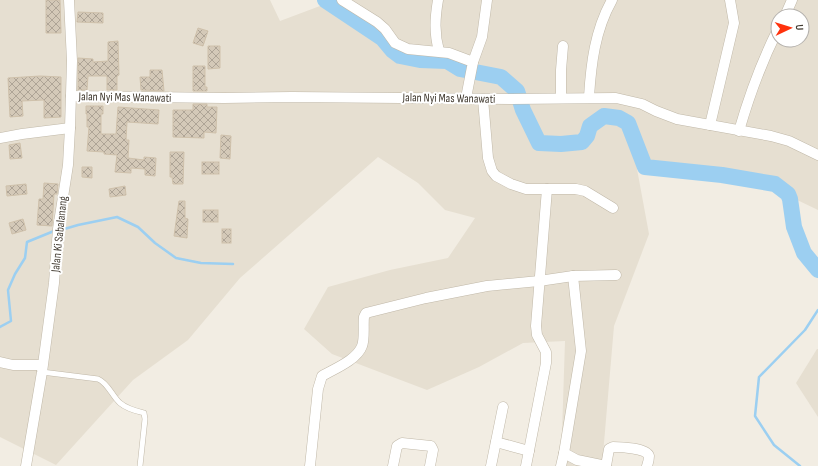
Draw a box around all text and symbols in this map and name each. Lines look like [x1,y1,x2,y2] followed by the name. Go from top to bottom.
[770,8,810,48] north arrow
[793,24,806,31] text: U
[78,89,171,106] street label: Jalan Nyi Mas Wanawati
[402,90,495,107] street label: Jalan Nyi Mas Wanawati
[48,195,71,274] street label: Jalan Ki Sabalanang

